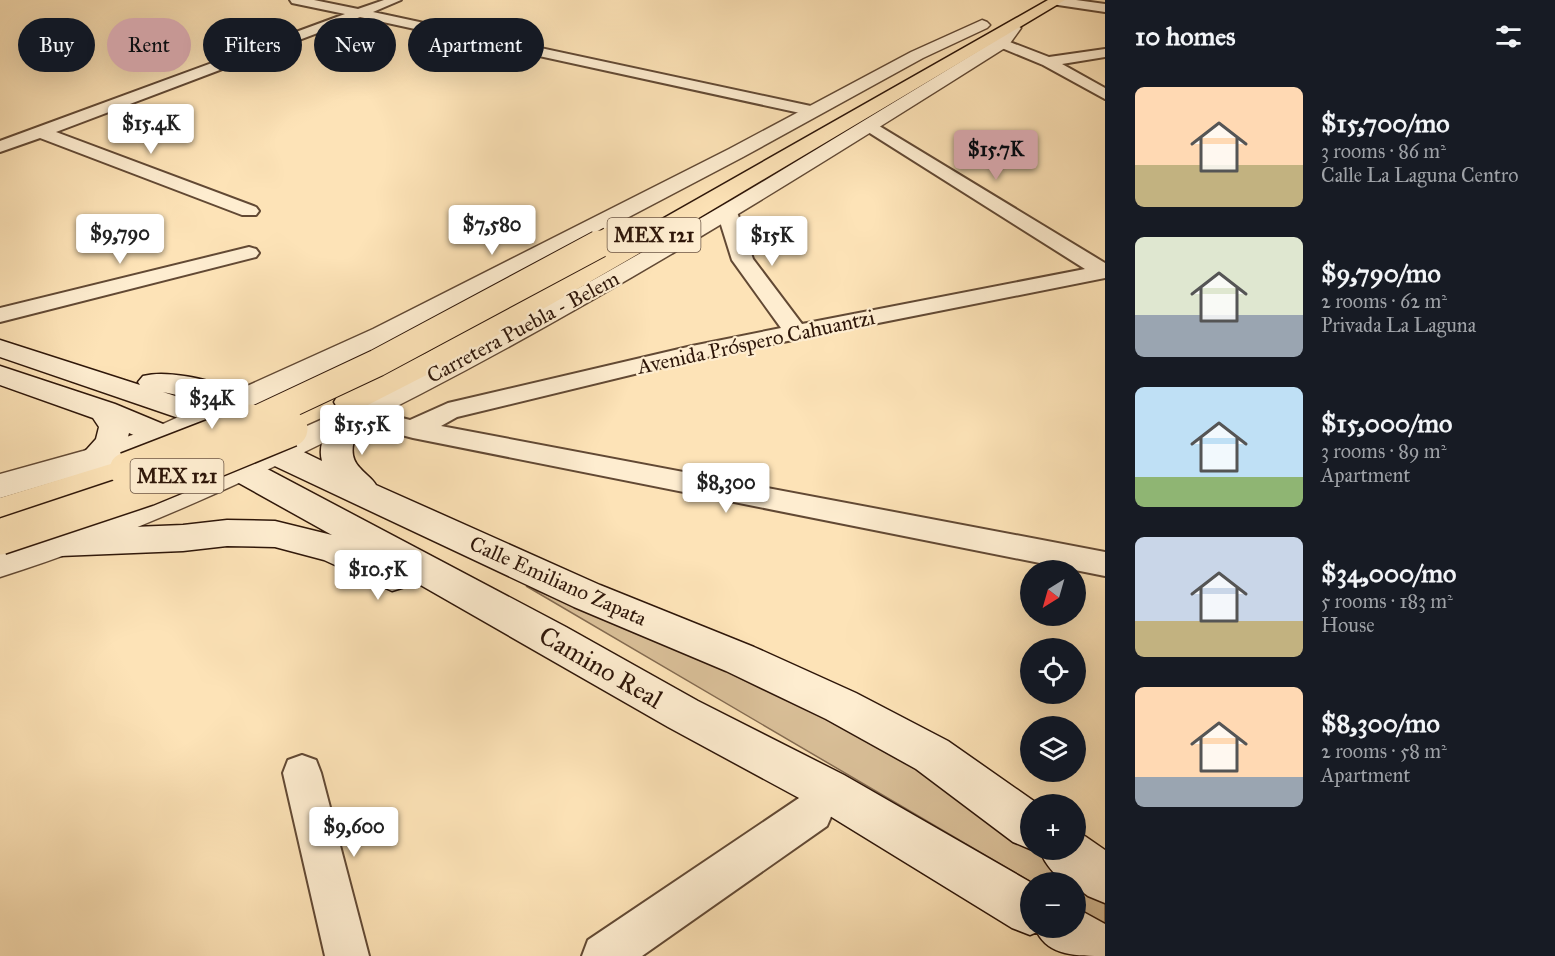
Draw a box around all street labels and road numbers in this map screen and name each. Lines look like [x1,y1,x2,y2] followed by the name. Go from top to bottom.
[608,218,700,252] road number: MEX 121
[422,265,624,389] street label: Carretera Puebla - Belem
[634,304,877,380] street label: Avenida Próspero Cahuantzi
[130,459,224,493] road number: MEX 121
[466,530,651,632] street label: Calle Emiliano Zapata
[533,619,669,715] street label: Camino Real

